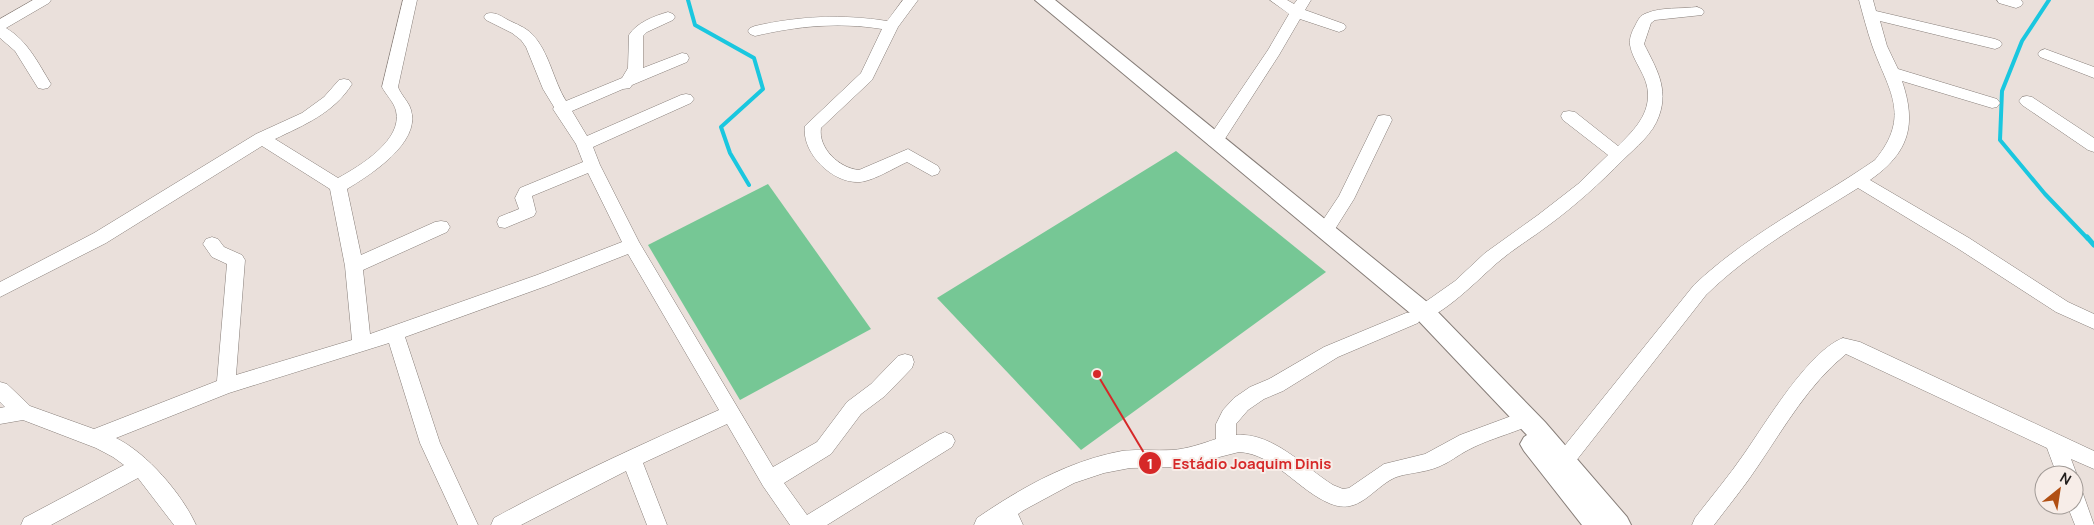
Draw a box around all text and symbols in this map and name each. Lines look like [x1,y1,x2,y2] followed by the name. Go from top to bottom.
[1138,448,1342,478] callout: Estádio Joaquim Dinis
[1147,453,1153,474] text: 1
[1173,453,1331,474] text: Estádio Joaquim Dinis
[2034,465,2084,515] north arrow
[2057,468,2075,489] text: N

